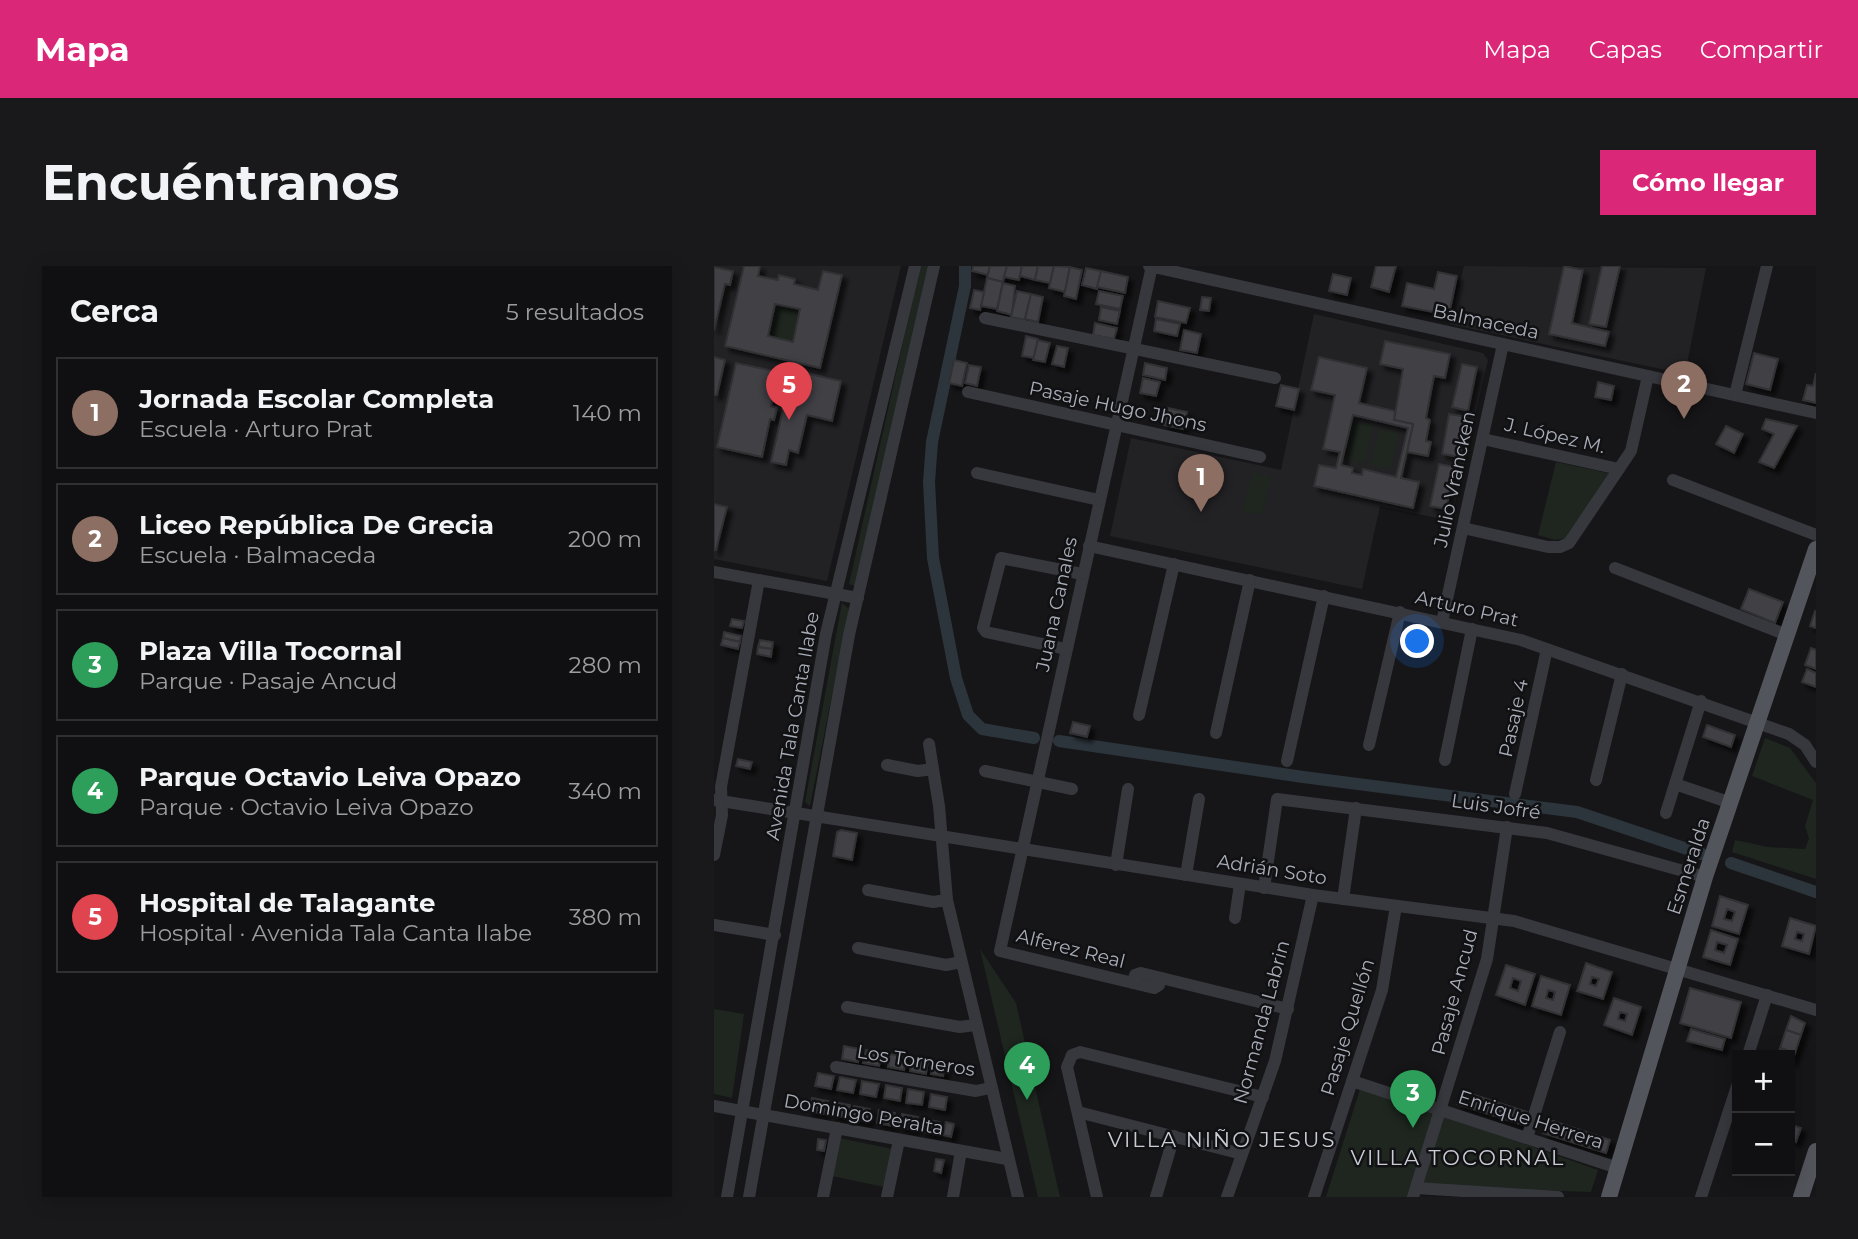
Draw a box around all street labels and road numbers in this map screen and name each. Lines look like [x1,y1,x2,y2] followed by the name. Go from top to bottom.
[1431,299,1541,344] street label: Balmaceda
[1027,376,1209,437] street label: Pasaje Hugo Jhons
[1429,409,1480,550] street label: Julio Vrancken
[1501,413,1607,458] street label: J. López M.
[1031,535,1082,674] street label: Juana Canales
[1413,585,1521,632] street label: Arturo Prat
[761,610,824,842] street label: Avenida Tala Canta Ilabe
[1494,677,1533,759] street label: Pasaje 4
[1450,789,1542,824] street label: Luis Jofré
[1662,815,1715,918] street label: Esmeralda
[1215,849,1329,890] street label: Adrián Soto
[1014,924,1128,973] street label: Alferez Real
[1427,927,1482,1058] street label: Pasaje Ancud
[1229,938,1294,1107] street label: Normanda Labrin
[1316,956,1379,1098] street label: Pasaje Quellón
[855,1040,977,1081] street label: Los Torneros
[1455,1085,1606,1154] street label: Enrique Herrera
[782,1089,946,1140] street label: Domingo Peralta

